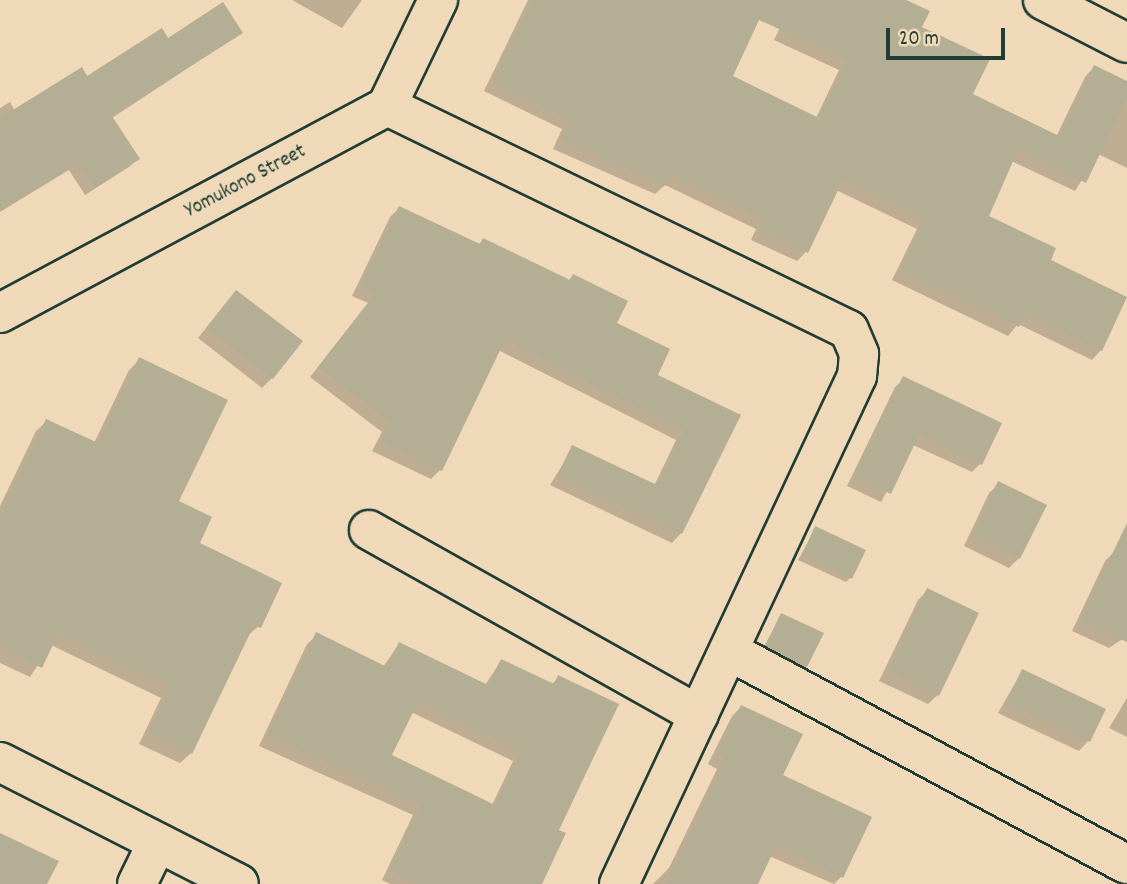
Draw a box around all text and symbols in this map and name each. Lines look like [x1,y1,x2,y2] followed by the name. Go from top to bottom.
[889,14,1008,58] scale bar
[899,25,939,55] text: 20 m
[181,140,311,224] street label: Yomukono Street

